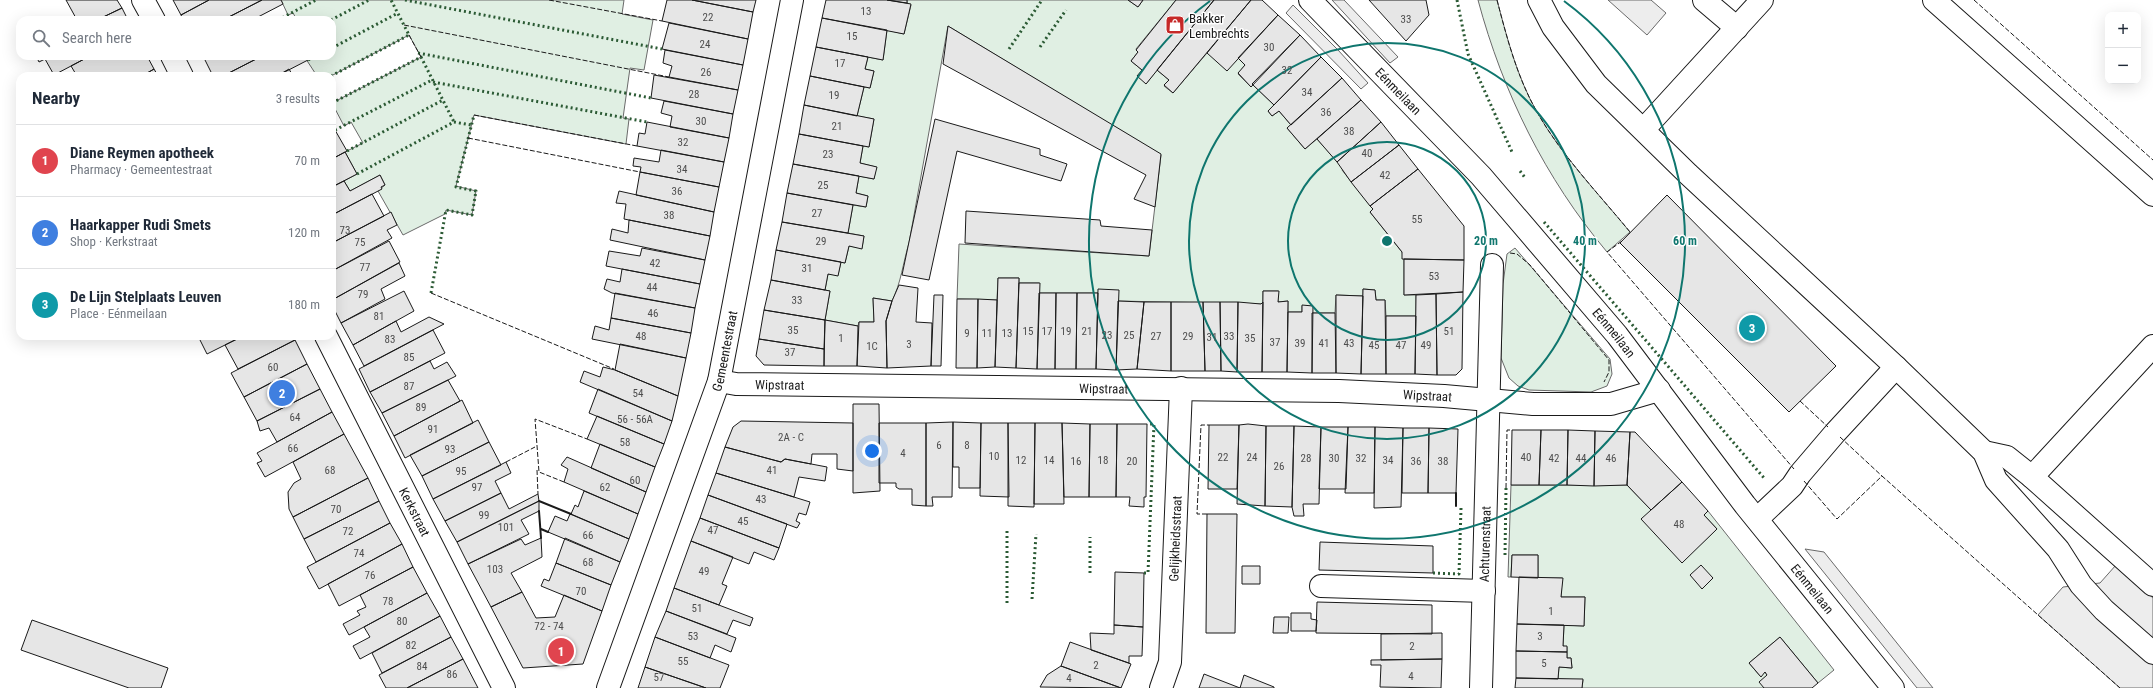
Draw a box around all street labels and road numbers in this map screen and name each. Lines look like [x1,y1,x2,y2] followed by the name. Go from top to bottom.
[1372,65,1425,118] street label: Eénmeilaan
[1590,305,1639,360] street label: Eénmeilaan
[708,309,740,393] street label: Gemeentestraat
[755,377,805,392] street label: Wipstraat
[1079,380,1129,396] street label: Wipstraat
[1403,387,1453,404] street label: Wipstraat
[396,485,434,539] street label: Kerkstraat
[1166,495,1184,582] street label: Gelijkheidsstraat
[1476,506,1493,582] street label: Achturenstraat
[1788,561,1837,616] street label: Eénmeilaan

